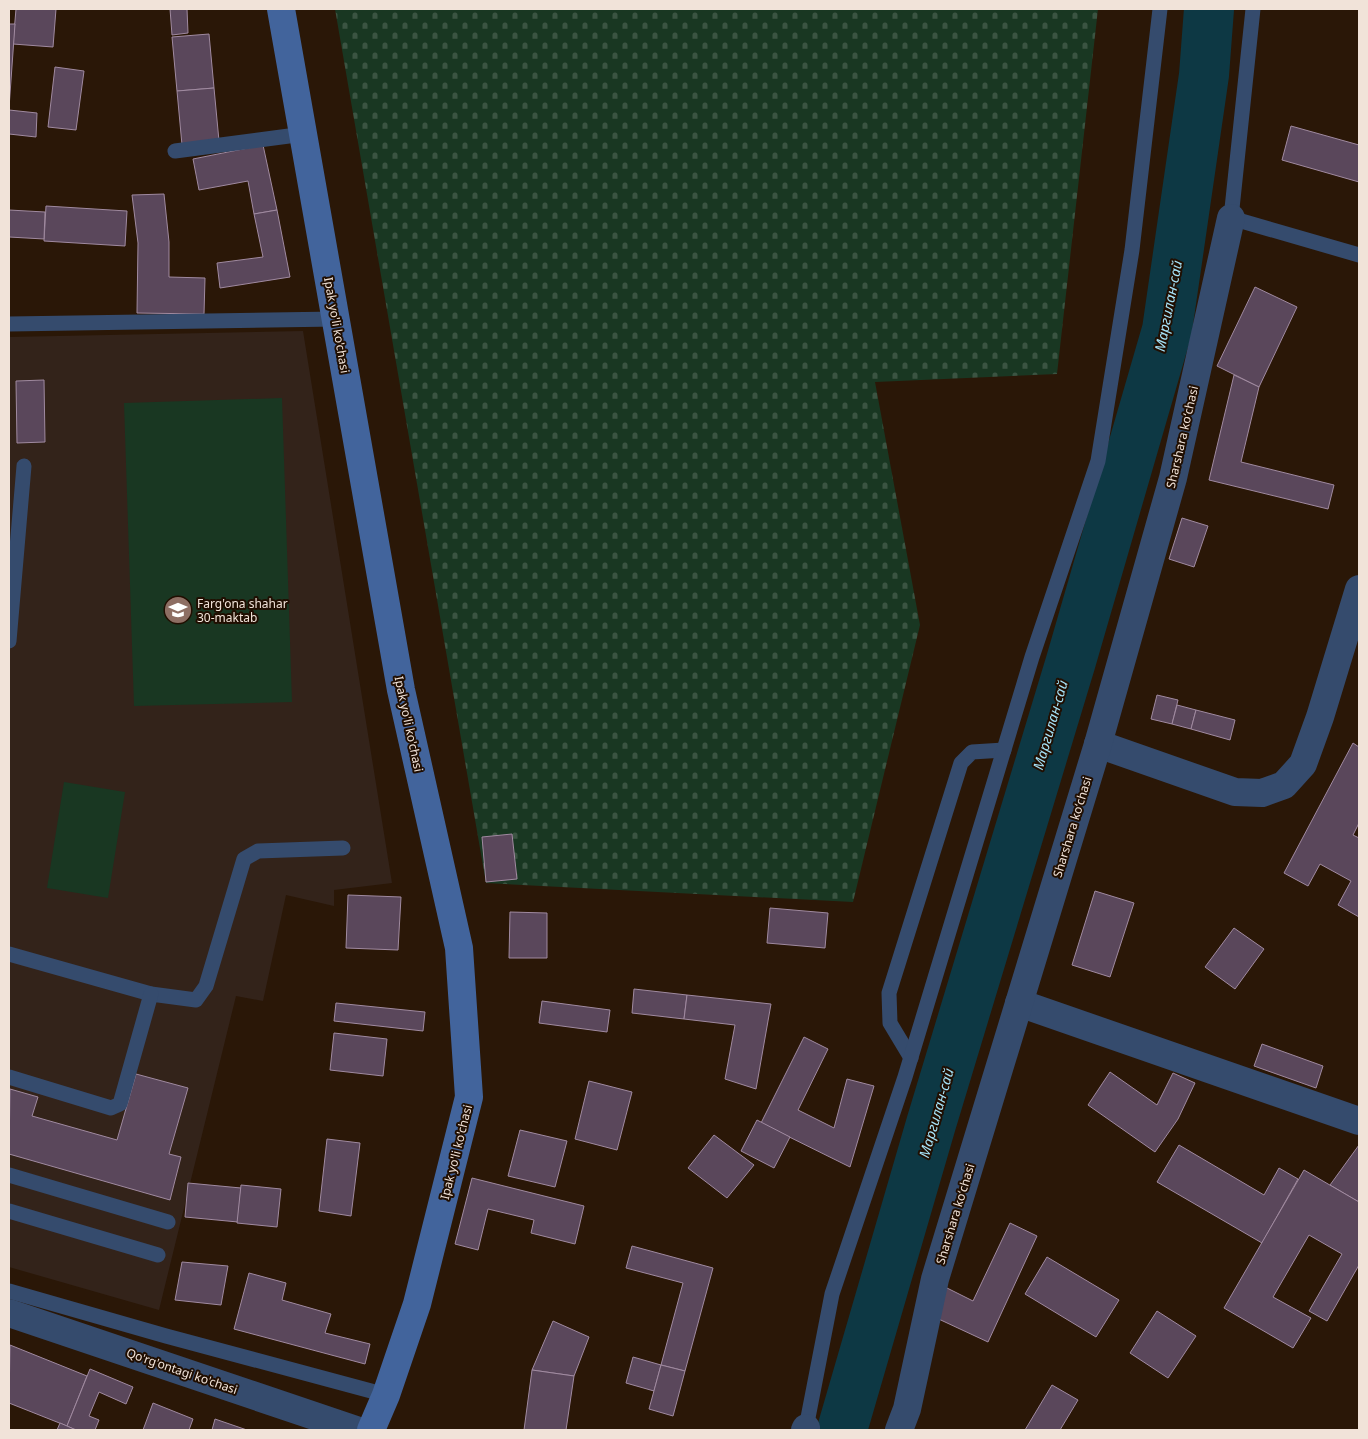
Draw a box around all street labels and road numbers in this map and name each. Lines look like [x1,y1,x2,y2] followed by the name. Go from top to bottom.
[320,276,354,374] street label: Ipak yo'li ko'chasi
[1162,384,1202,490] street label: Sharshara koʻchasi
[391,675,427,773] street label: Ipak yo'li ko'chasi
[1049,774,1095,880] street label: Sharshara koʻchasi
[436,1103,476,1201] street label: Ipak yo'li ko'chasi
[932,1161,978,1267] street label: Sharshara koʻchasi
[124,1344,240,1398] street label: Qo'rg'ontagi ko'chasi

